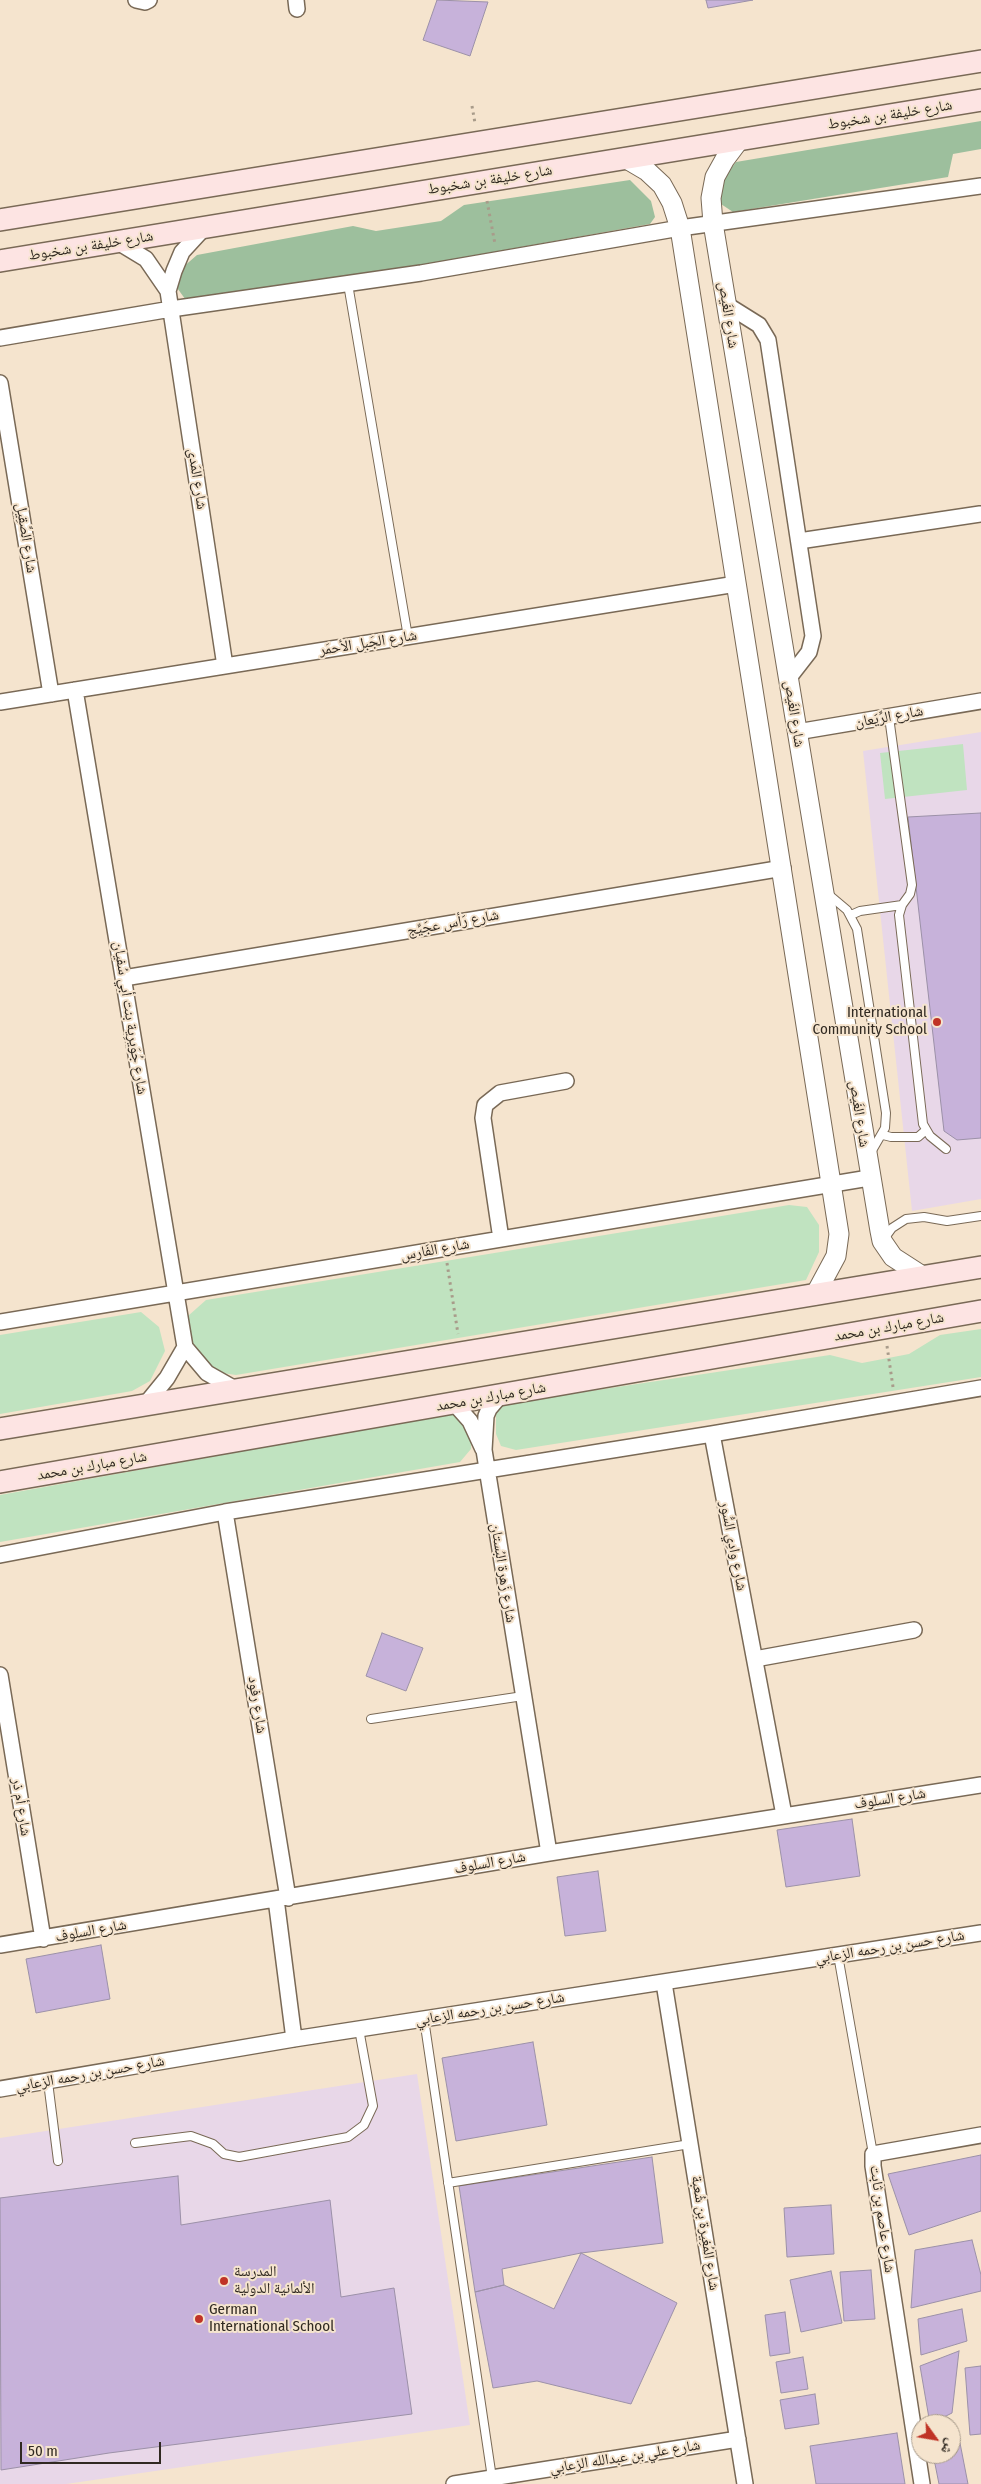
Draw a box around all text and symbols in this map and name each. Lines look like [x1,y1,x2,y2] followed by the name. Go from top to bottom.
[826,96,954,134] street label: شارع خليفة بن شخبوط
[426,161,554,199] street label: شارع خليفة بن شخبوط
[27,227,155,265] street label: شارع خليفة بن شخبوط
[714,281,742,349] street label: شارع الغَيص
[183,447,211,511] street label: شارع المَدى
[12,502,40,574] street label: شارع الصَّقِيل
[318,626,418,660] street label: شارع الجَبل الأحمَر
[780,680,808,748] street label: شارع الغَيص
[854,702,924,732] street label: شارع الرِّيَعان
[406,906,500,940] street label: شارع رَأس عجَيِّج
[109,940,151,1096] street label: شارع جُوَيرِية بنت أبي سُفيان
[813,1004,927,1039] place label: International Community School
[931,1016,943,1028] marker: International Community School
[845,1080,873,1148] street label: شارع الغَيص
[399,1235,471,1265] street label: شارع الفَارِس
[833,1308,945,1346] street label: شارع مبارك بن محمد
[435,1378,547,1416] street label: شارع مبارك بن محمد
[36,1447,148,1485] street label: شارع مبارك بن محمد
[715,1500,751,1592] street label: شارع وادِي السُّور
[486,1522,520,1624] street label: شارع زَهرة البُستان
[244,1675,270,1735] street label: شارع رفود
[8,1777,34,1837] street label: شارع أم ذر
[853,1784,927,1814] street label: شارع السلوف
[453,1848,527,1878] street label: شارع السلوف
[54,1916,128,1946] street label: شارع السلوف
[814,1926,966,1968] street label: شارع حسن بن رحمه الزعابي
[414,1988,566,2030] street label: شارع حسن بن رحمه الزعابي
[14,2052,166,2096] street label: شارع حسن بن رحمه الزعابي
[866,2164,898,2274] street label: شارع عاصم بن ثابت
[687,2174,723,2292] street label: شارع المُغِيرة بن شُعبة
[234,2263,315,2298] place label: المدرسة الألمانية الدولية
[218,2275,230,2287] marker: المدرسة الألمانية الدولية
[209,2301,334,2336] place label: German International School
[193,2313,205,2325] marker: German International School
[911,2414,961,2464] north arrow
[22,2432,164,2464] scale bar
[549,2436,701,2478] street label: شارع علي بن عبدالله الزعابي
[937,2436,959,2457] text: ش
[28,2442,58,2460] text: 50 m

